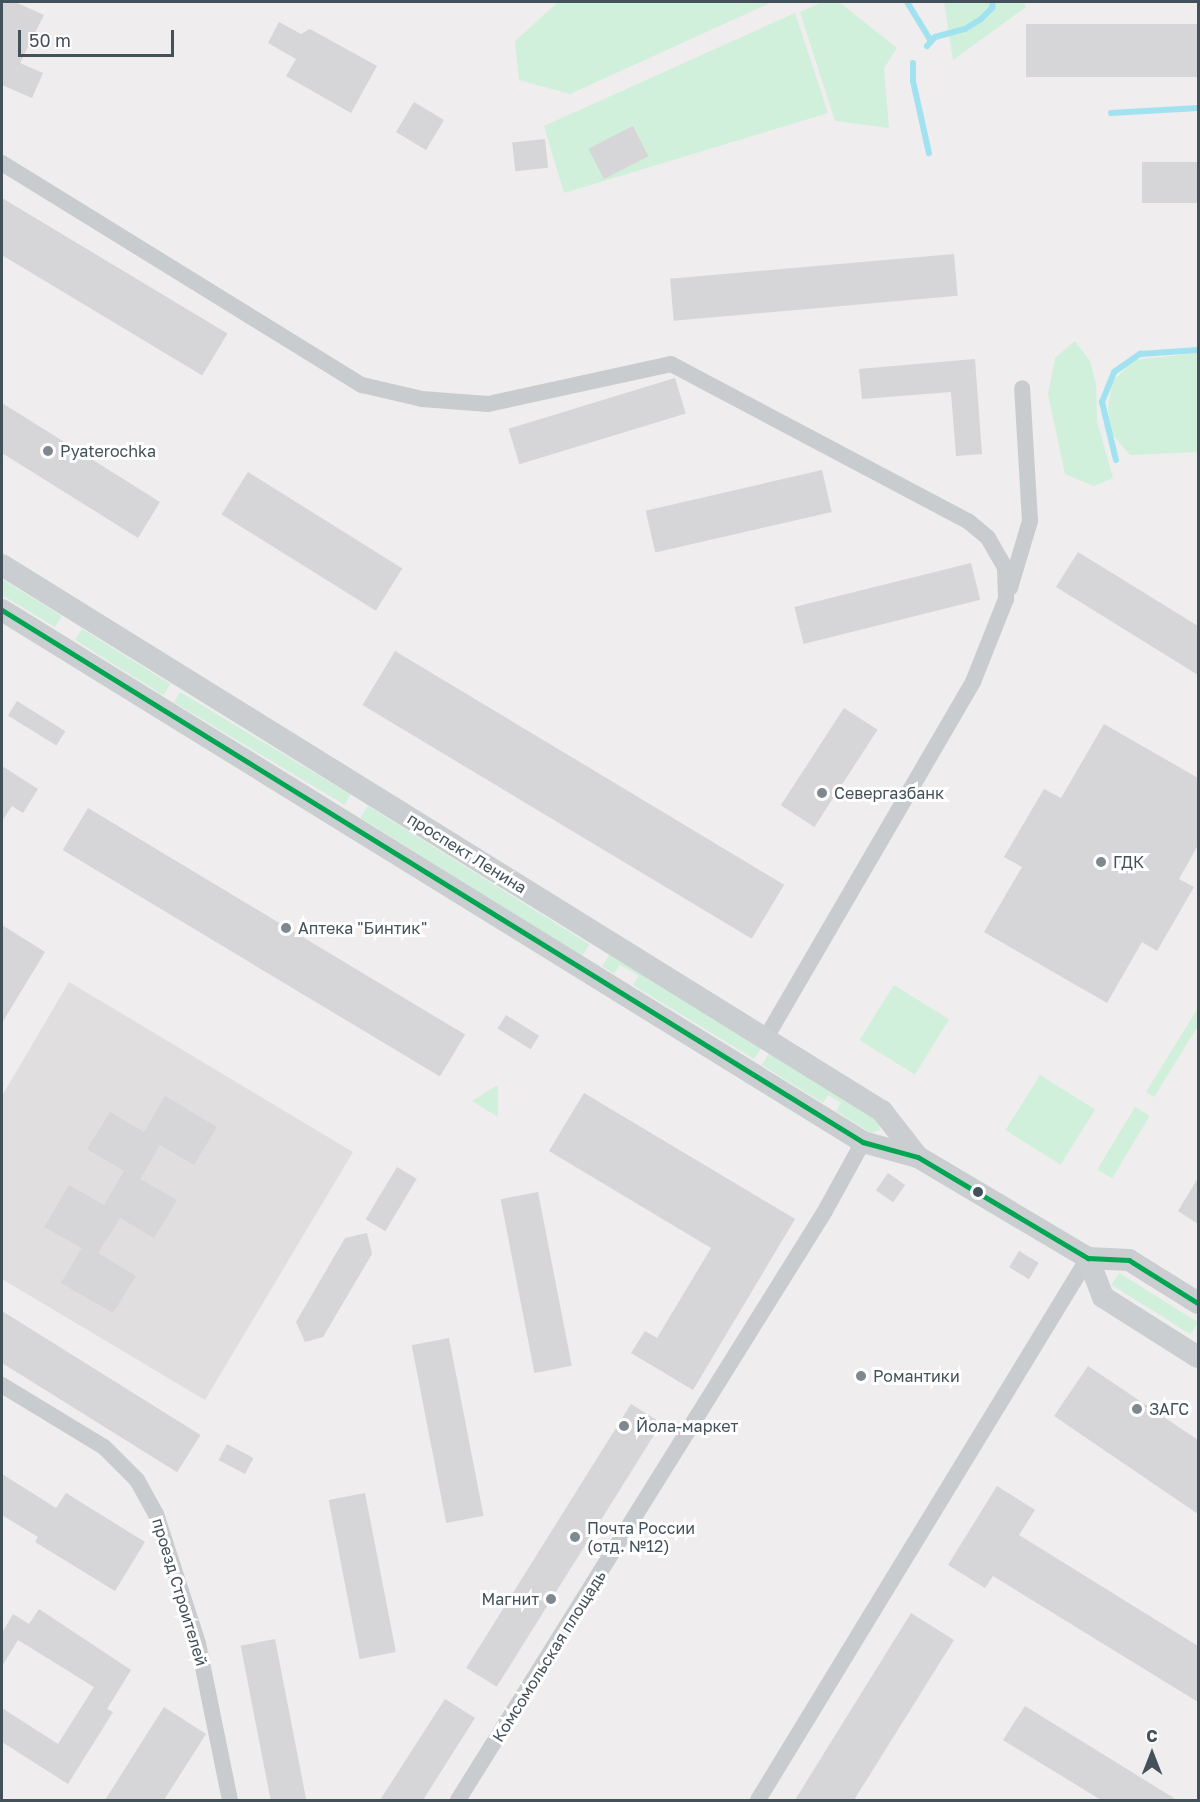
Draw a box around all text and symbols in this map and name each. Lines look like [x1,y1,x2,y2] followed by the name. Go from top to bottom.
[21,18,177,56] scale bar
[29,29,71,51] text: 50 m
[60,441,156,461] place label: Pyaterochka
[41,444,55,458] marker: Pyaterochka
[834,783,944,803] place label: Севергазбанк
[815,786,829,800] marker: Севергазбанк
[404,809,530,897] street label: проспект Ленина
[1113,852,1144,872] place label: ГДК
[1094,855,1108,869] marker: ГДК
[298,918,427,938] place label: Аптека "Бинтик"
[279,921,293,935] marker: Аптека "Бинтик"
[972,1186,984,1198] unlabelled marker
[873,1366,960,1386] place label: Романтики
[854,1369,868,1383] marker: Романтики
[1149,1399,1189,1419] place label: ЗАГС
[1130,1402,1144,1416] marker: ЗАГС
[636,1416,738,1436] place label: Йола-маркет
[617,1419,631,1433] marker: Йола-маркет
[148,1516,212,1668] street label: проезд Строителей
[587,1518,695,1556] place label: Почта России (отд. №12)
[568,1530,582,1544] marker: Почта России (отд. №12)
[488,1567,610,1745] street label: Комсомольская площадь
[481,1589,539,1609] place label: Магнит
[544,1592,558,1606] marker: Магнит
[1122,1724,1182,1784] north arrow
[1146,1726,1158,1746] text: С

